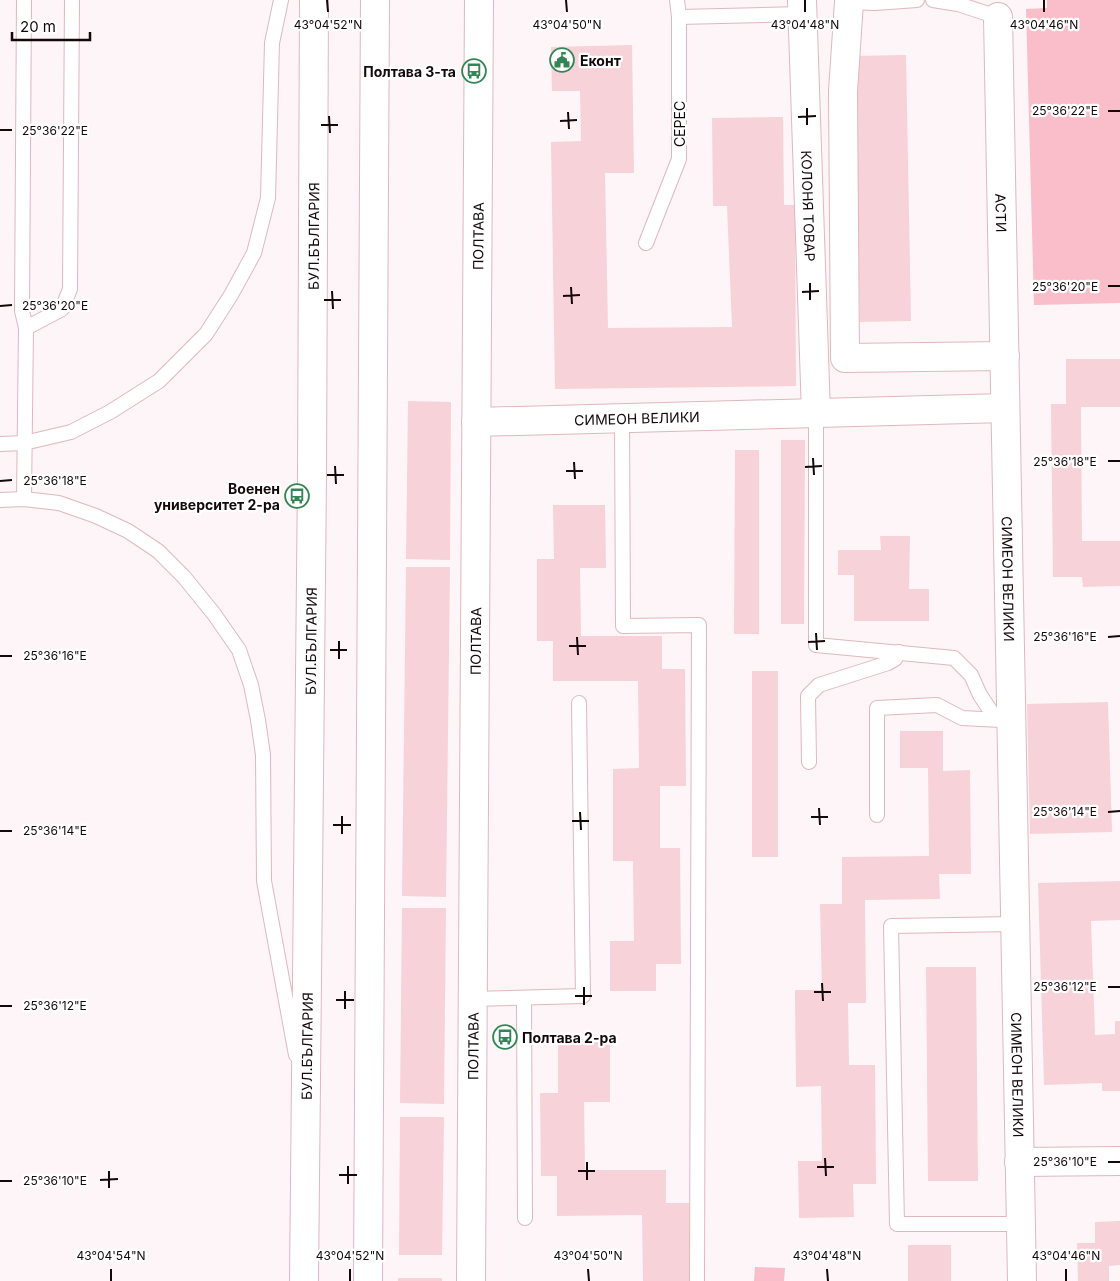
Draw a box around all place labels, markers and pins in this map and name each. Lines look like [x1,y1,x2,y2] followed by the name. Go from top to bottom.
[549,47,575,73] public building icon: Еконт
[580,52,621,69] place label: Еконт
[461,58,487,84] bus stop icon: Полтава 3-та
[363,63,456,80] place label: Полтава 3-та
[154,480,280,513] place label: Военен университет 2-ра
[284,483,310,509] bus stop icon: Военен университет 2-ра
[492,1024,518,1050] bus stop icon: Полтава 2-ра
[522,1029,617,1046] place label: Полтава 2-ра

